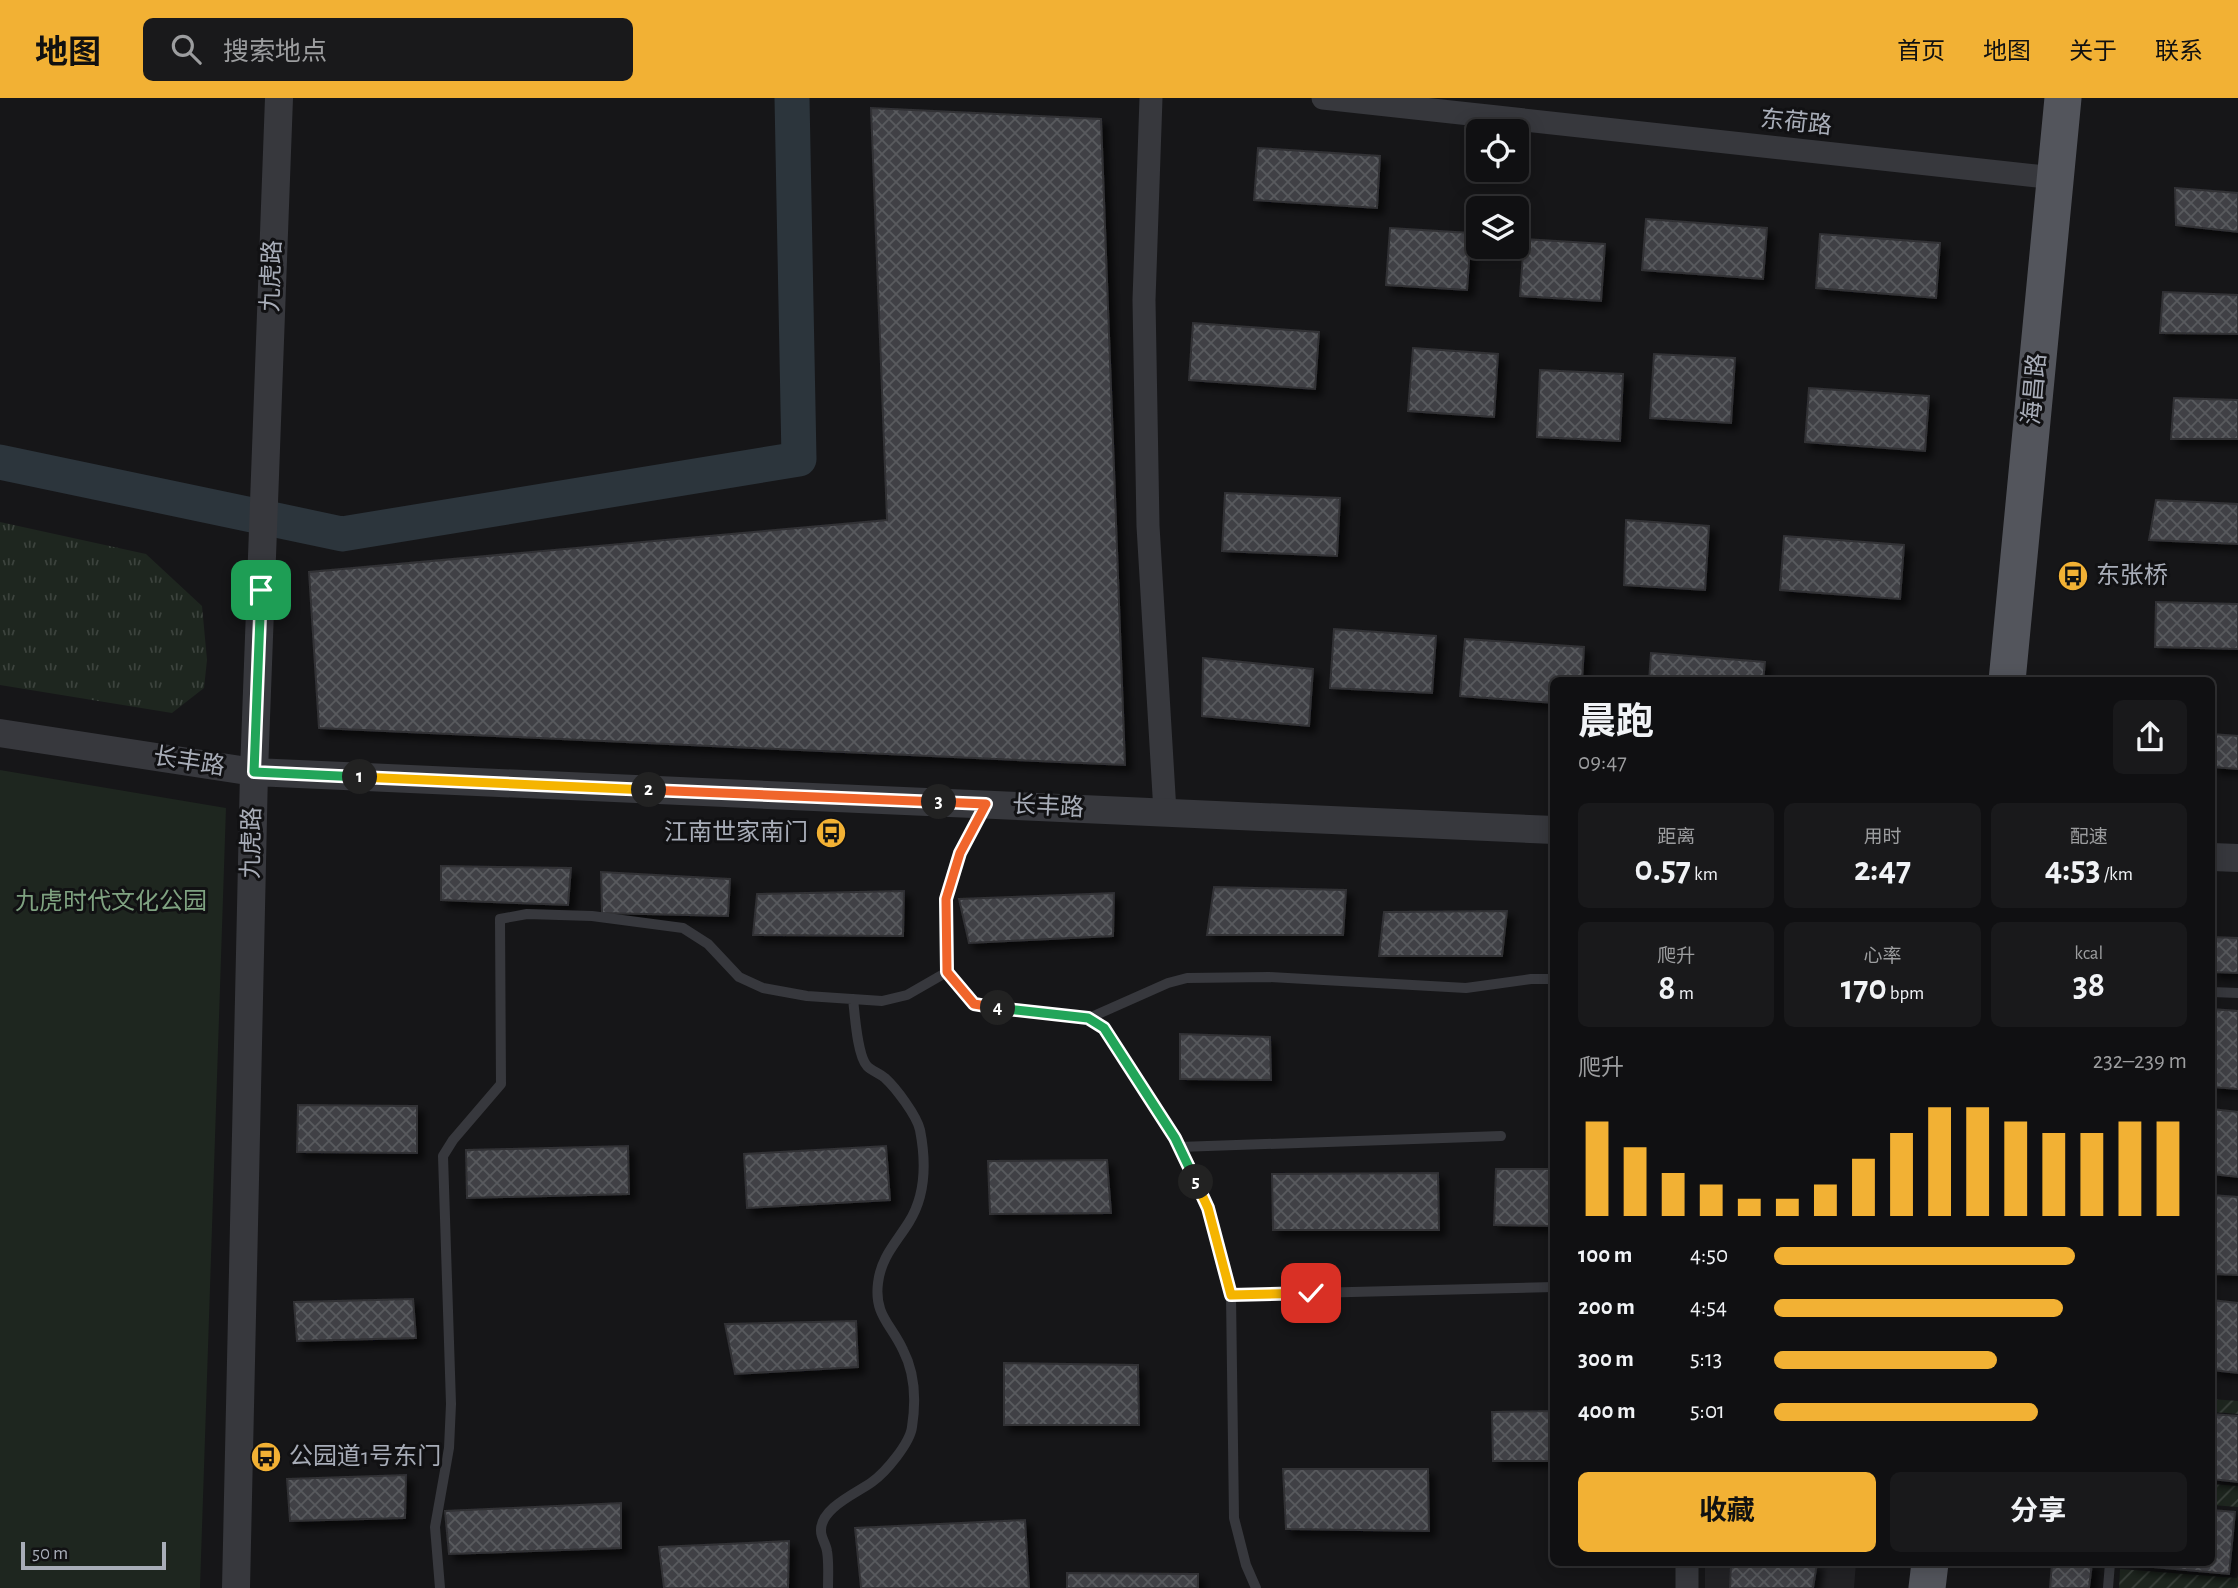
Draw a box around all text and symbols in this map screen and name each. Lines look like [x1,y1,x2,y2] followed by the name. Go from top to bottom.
[143,18,633,81] search box
[167,30,205,68] icon: search
[35,37,101,70] text: 地图
[223,39,327,65] text: 搜索地点
[1897,40,1945,64] text: 首页
[1983,40,2031,64] text: 地图
[2069,40,2117,64] text: 关于
[2155,40,2203,64] text: 联系
[1759,105,1833,139] street label: 东荷路
[1466,119,1529,259] map controls
[1466,119,1529,182] button: locate
[1466,196,1529,259] button: layers
[257,240,285,312] street label: 九虎路
[2018,352,2050,426] street label: 海昌路
[2056,559,2090,593] bus stop icon: 东张桥
[231,560,291,620] pin
[2096,562,2168,588] place label: 东张桥
[242,571,280,609] icon: arrive
[2113,700,2187,774] button: share
[1578,704,1654,742] text: 晨跑
[152,743,227,779] street label: 长丰路
[1578,751,1627,774] text: 09:47
[342,760,378,794] pin: 1
[356,767,363,786] text: 1
[632,772,666,808] pin: 2
[644,780,653,799] text: 2
[922,784,956,820] pin: 3
[1011,791,1085,821] street label: 长丰路
[934,792,943,811] text: 3
[237,807,265,879] street label: 九虎路
[814,816,848,850] bus stop icon: 江南世家南门
[664,819,808,845] place label: 江南世家南门
[1657,828,1695,847] text: 距离
[1863,828,1902,847] text: 用时
[2070,828,2108,847] text: 配速
[1634,852,1691,887] text: 0.57
[1854,852,1911,887] text: 2:47
[2045,852,2101,887] text: 4:53
[1691,865,1718,884] text: km
[2101,865,2133,884] text: /km
[15,888,207,914] park label: 九虎时代文化公园
[2074,944,2103,963] text: kcal
[1657,947,1695,966] text: 爬升
[1863,947,1902,966] text: 心率
[2073,968,2105,1003] text: 38
[1658,971,1676,1006] text: 8
[1841,971,1887,1006] text: 170
[1676,984,1694,1003] text: m
[1887,984,1924,1003] text: bpm
[981,990,1016,1026] pin: 4
[993,998,1002,1017] text: 4
[2093,1050,2187,1073] text: 232–239 m
[1578,1057,1624,1080] text: 爬升
[1178,1164,1214,1200] pin: 5
[1191,1172,1200,1191] text: 5
[1578,1244,1632,1267] text: 100 m
[1690,1244,1728,1267] text: 4:50
[1281,1263,1341,1323] pin
[1292,1274,1330,1312] icon: check
[1578,1296,1635,1319] text: 200 m
[1690,1296,1727,1319] text: 4:54
[1578,1348,1634,1371] text: 300 m
[1690,1348,1722,1371] text: 5:13
[1578,1400,1636,1423] text: 400 m
[1690,1400,1725,1423] text: 5:01
[249,1440,283,1474] bus stop icon: 公园道1号东门
[289,1443,441,1469] place label: 公园道1号东门
[1578,1472,1876,1552] button: 收藏
[1890,1472,2187,1552] button: 分享
[21,1539,166,1571] scale bar
[32,1544,68,1563] text: 50 m

